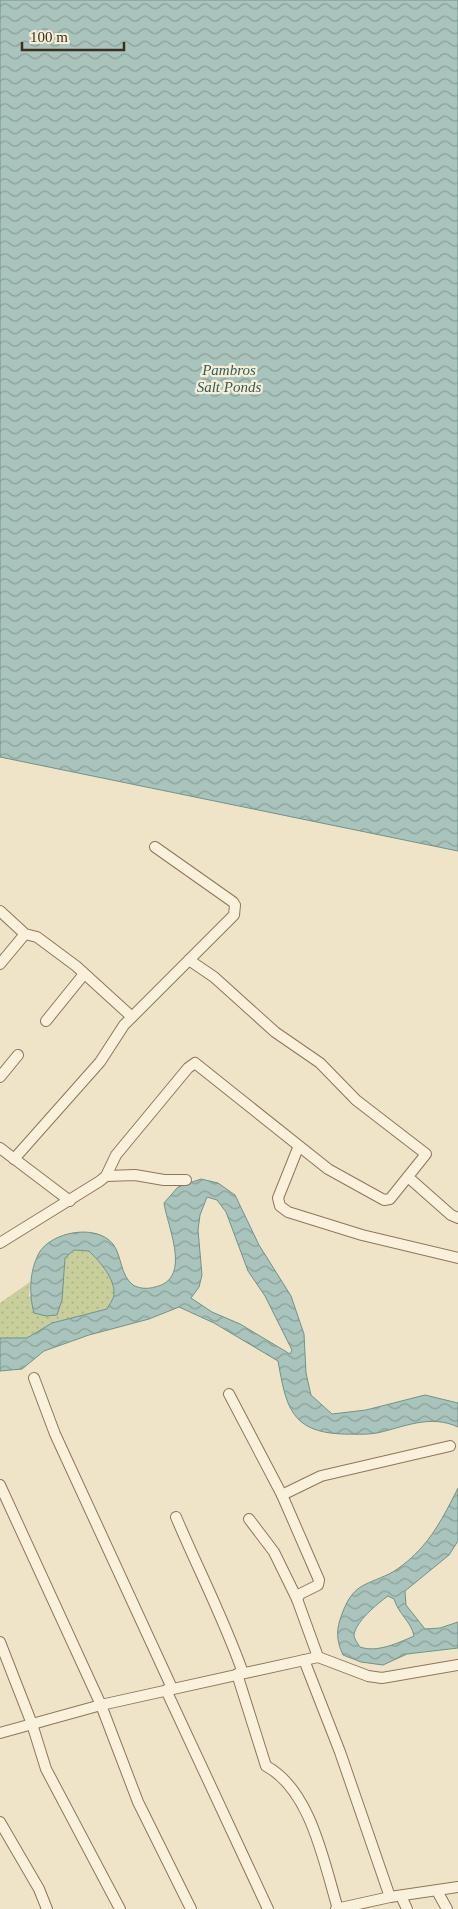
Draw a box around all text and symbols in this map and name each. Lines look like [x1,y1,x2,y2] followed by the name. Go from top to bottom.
[22,20,125,52] scale bar
[30,29,68,45] text: 100 m
[197,362,261,395] water label: Pambros Salt Ponds

